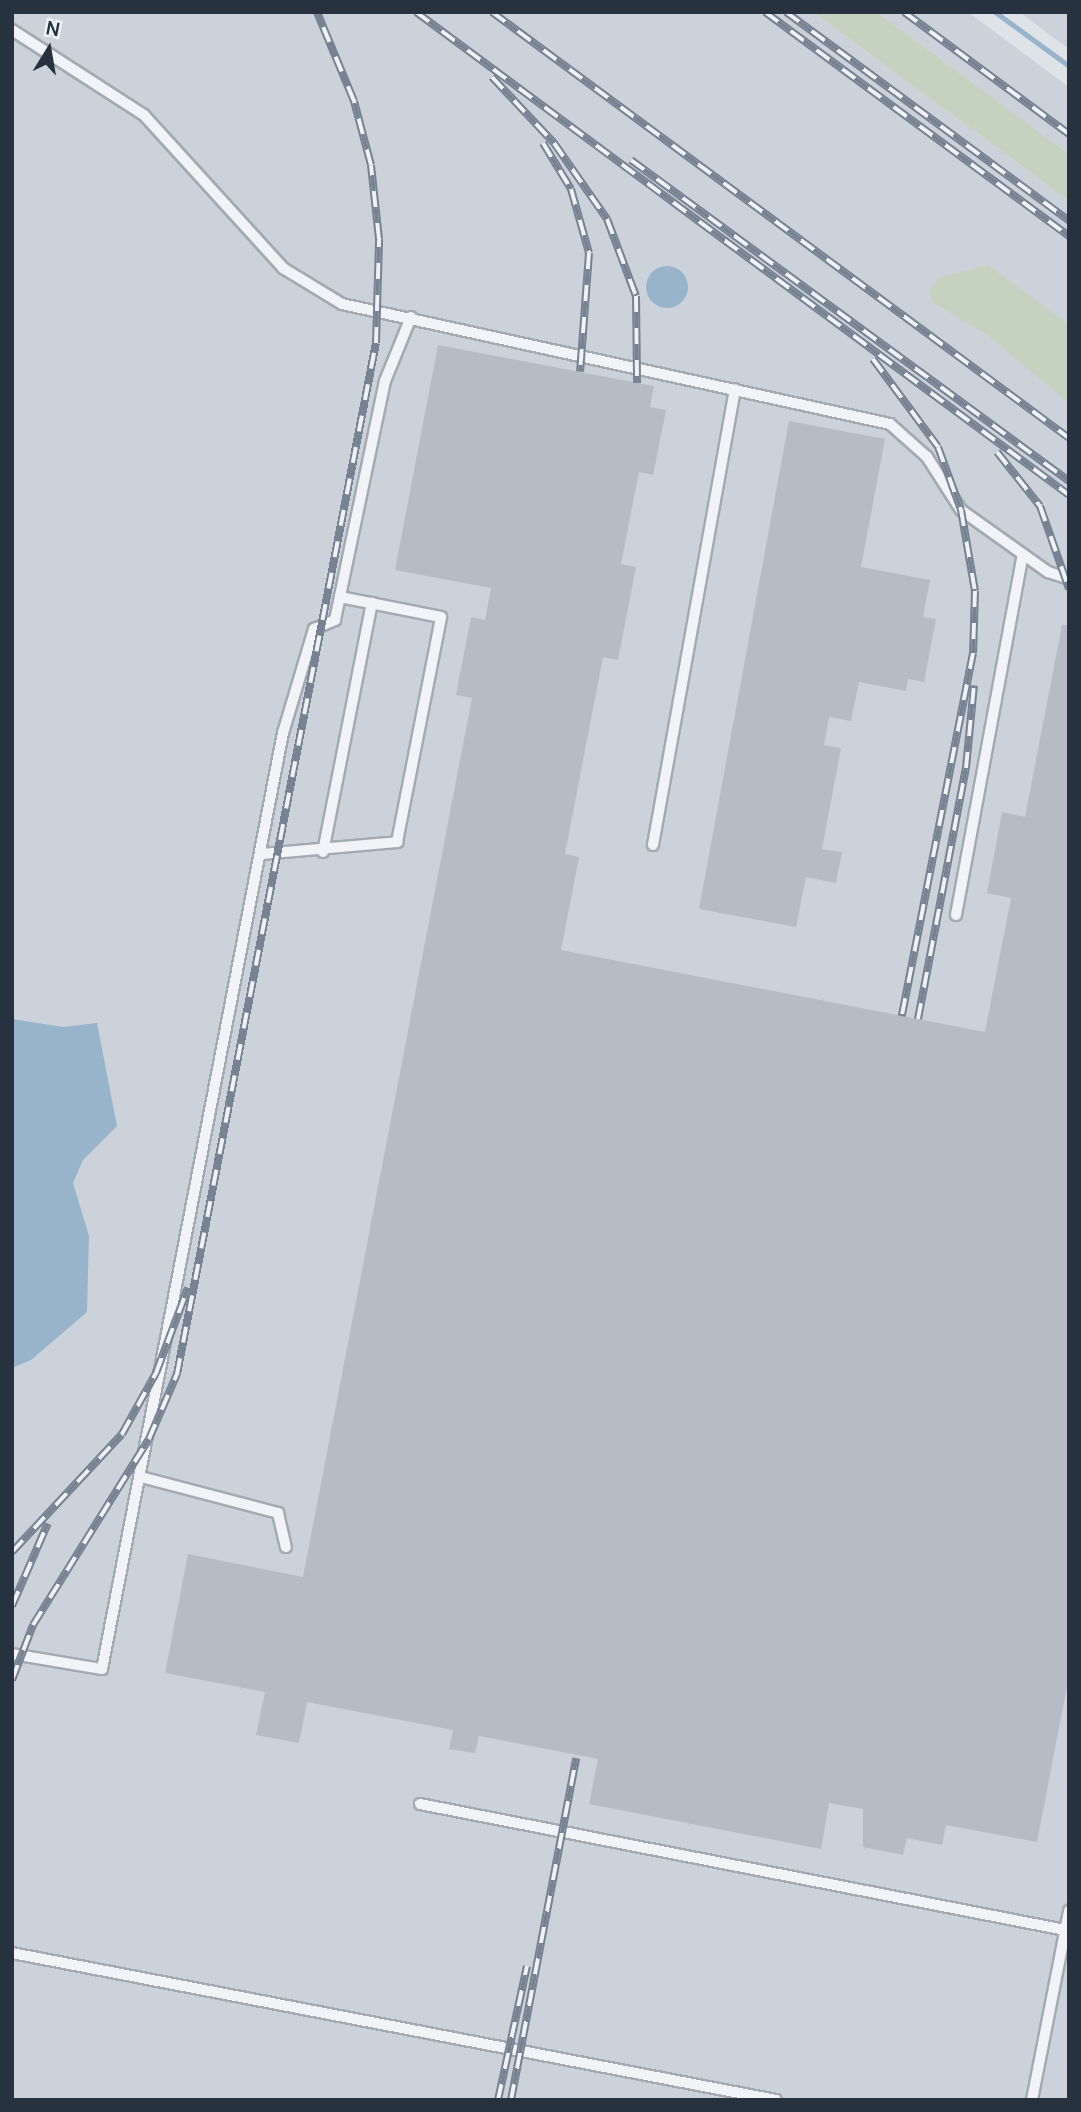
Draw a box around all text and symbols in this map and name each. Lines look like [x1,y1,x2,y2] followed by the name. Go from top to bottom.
[14,14,84,84] north arrow
[44,14,62,42] text: N

